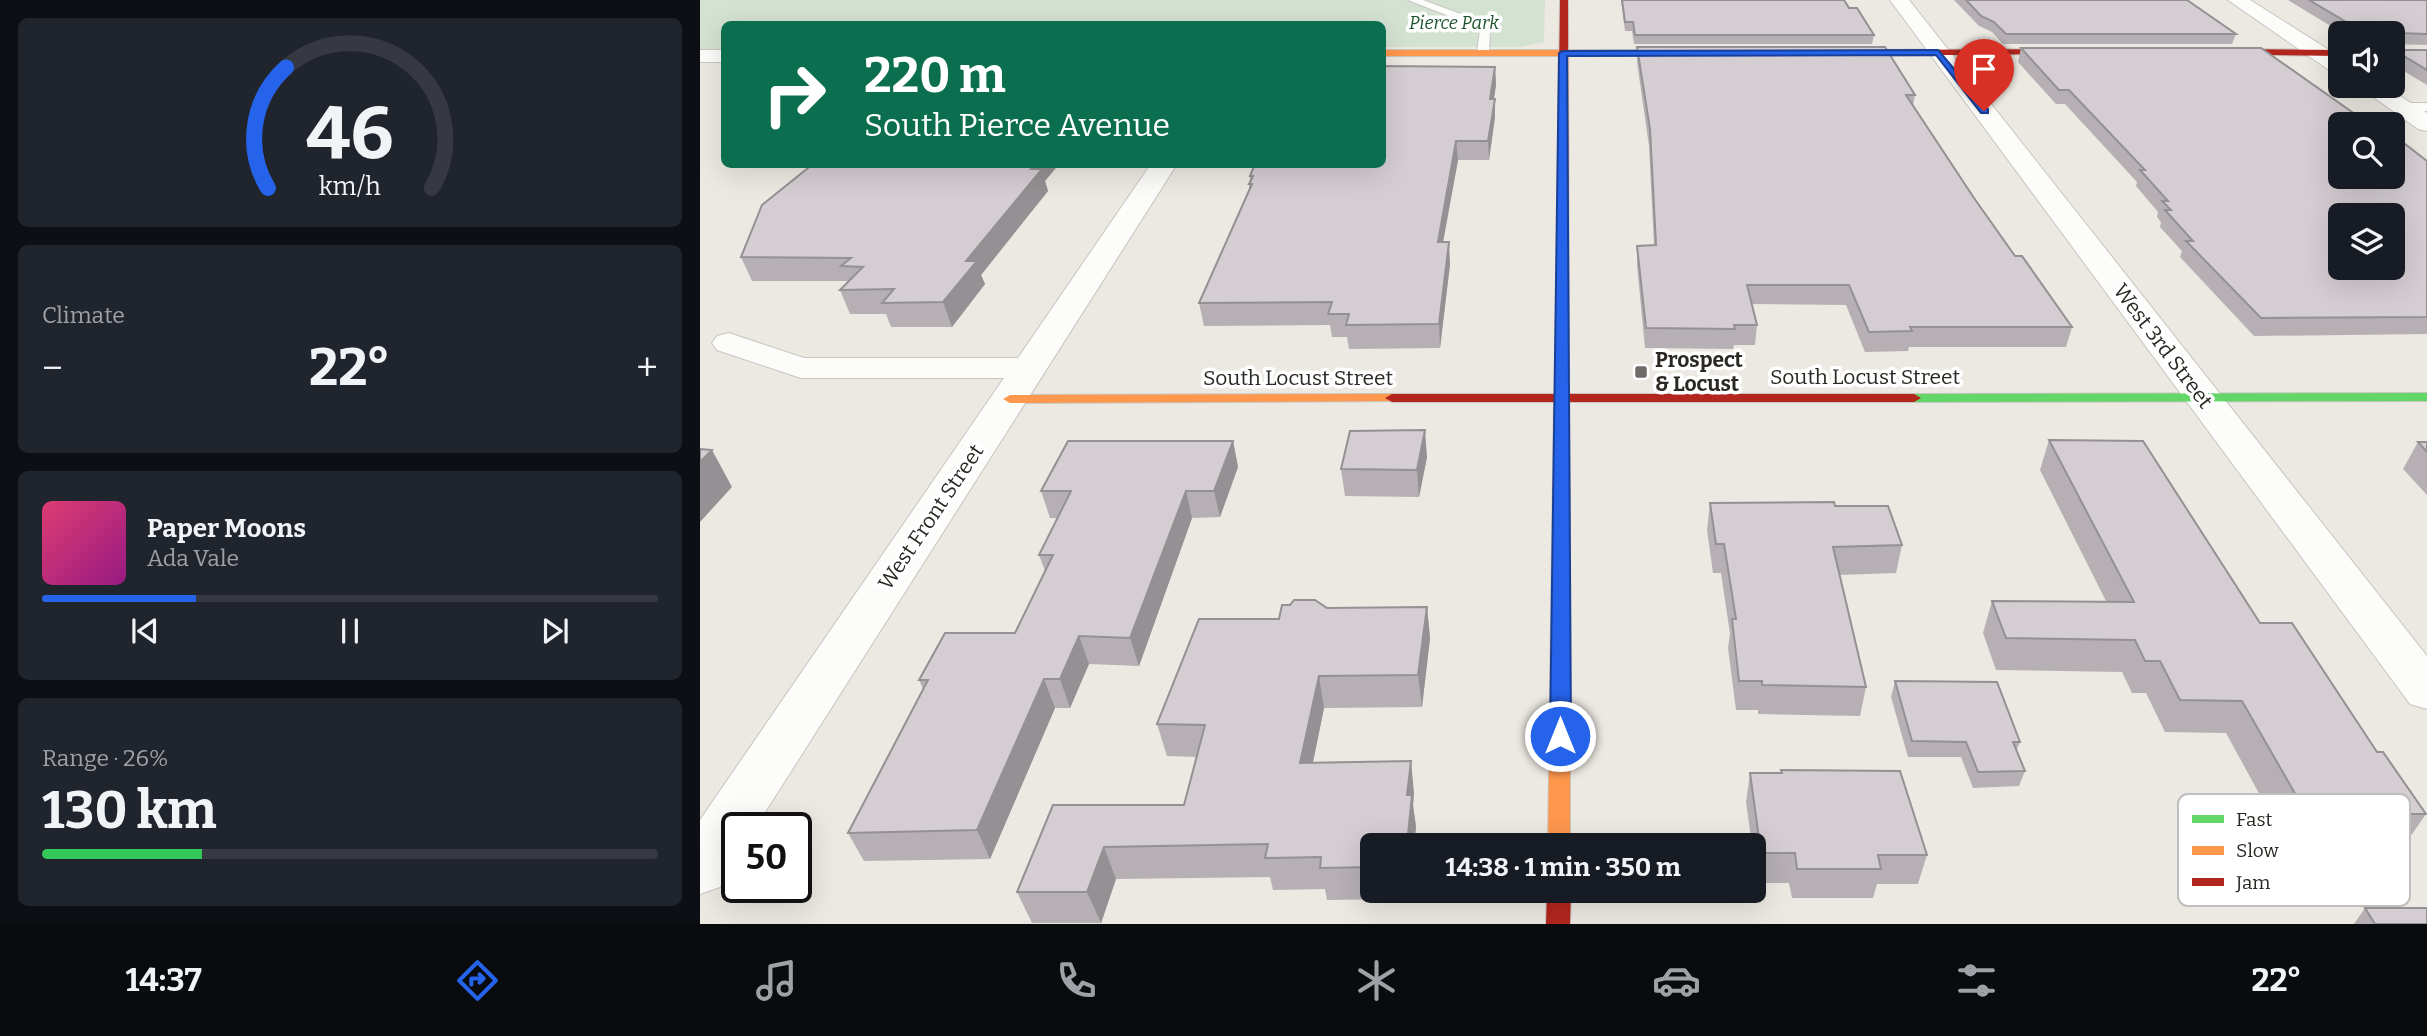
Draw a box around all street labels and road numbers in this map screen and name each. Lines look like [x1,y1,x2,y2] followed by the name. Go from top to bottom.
[2108,278,2219,414] street label: West 3rd Street
[1770,364,1960,390] street label: South Locust Street
[1203,365,1393,391] street label: South Locust Street
[873,439,990,595] street label: West Front Street

